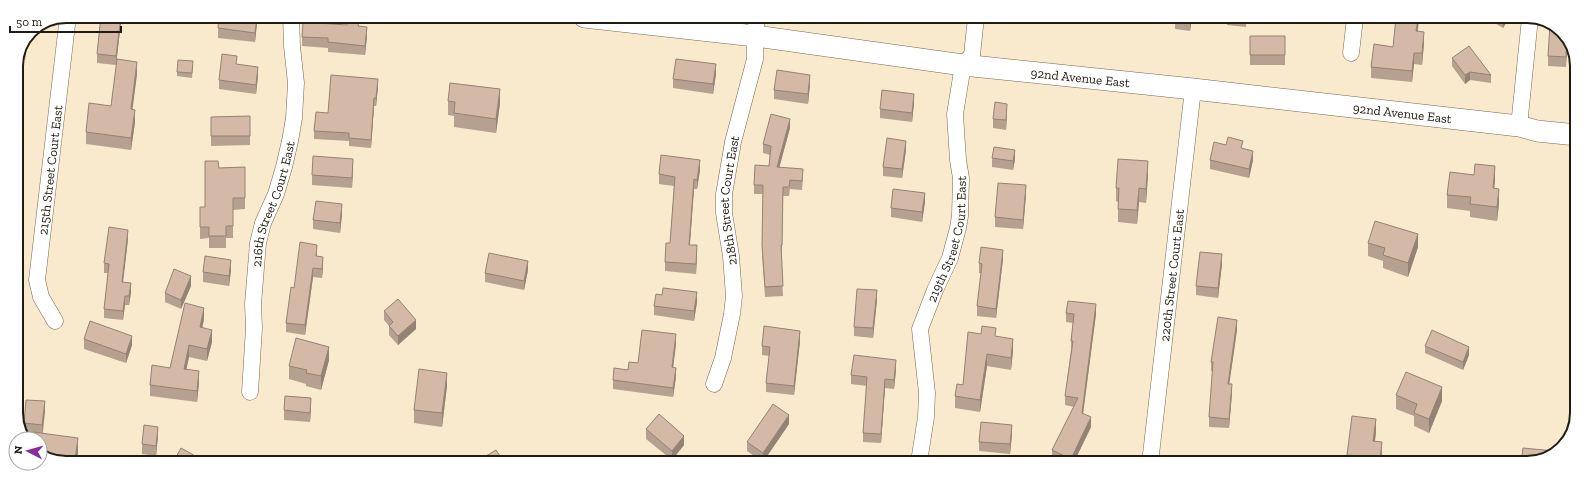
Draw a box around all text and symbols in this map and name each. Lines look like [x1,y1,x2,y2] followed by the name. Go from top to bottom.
[10,8,121,34] scale bar
[16,15,43,29] text: 50 m
[1030,65,1131,90] street label: 92nd Avenue East
[1352,100,1453,126] street label: 92nd Avenue East
[35,104,65,236] street label: 215th Street Court East
[716,134,742,266] street label: 218th Street Court East
[249,139,297,267] street label: 216th Street Court East
[924,175,969,304] street label: 219th Street Court East
[1157,208,1187,342] street label: 220th Street Court East
[8,431,48,471] north arrow
[12,445,26,455] text: N

